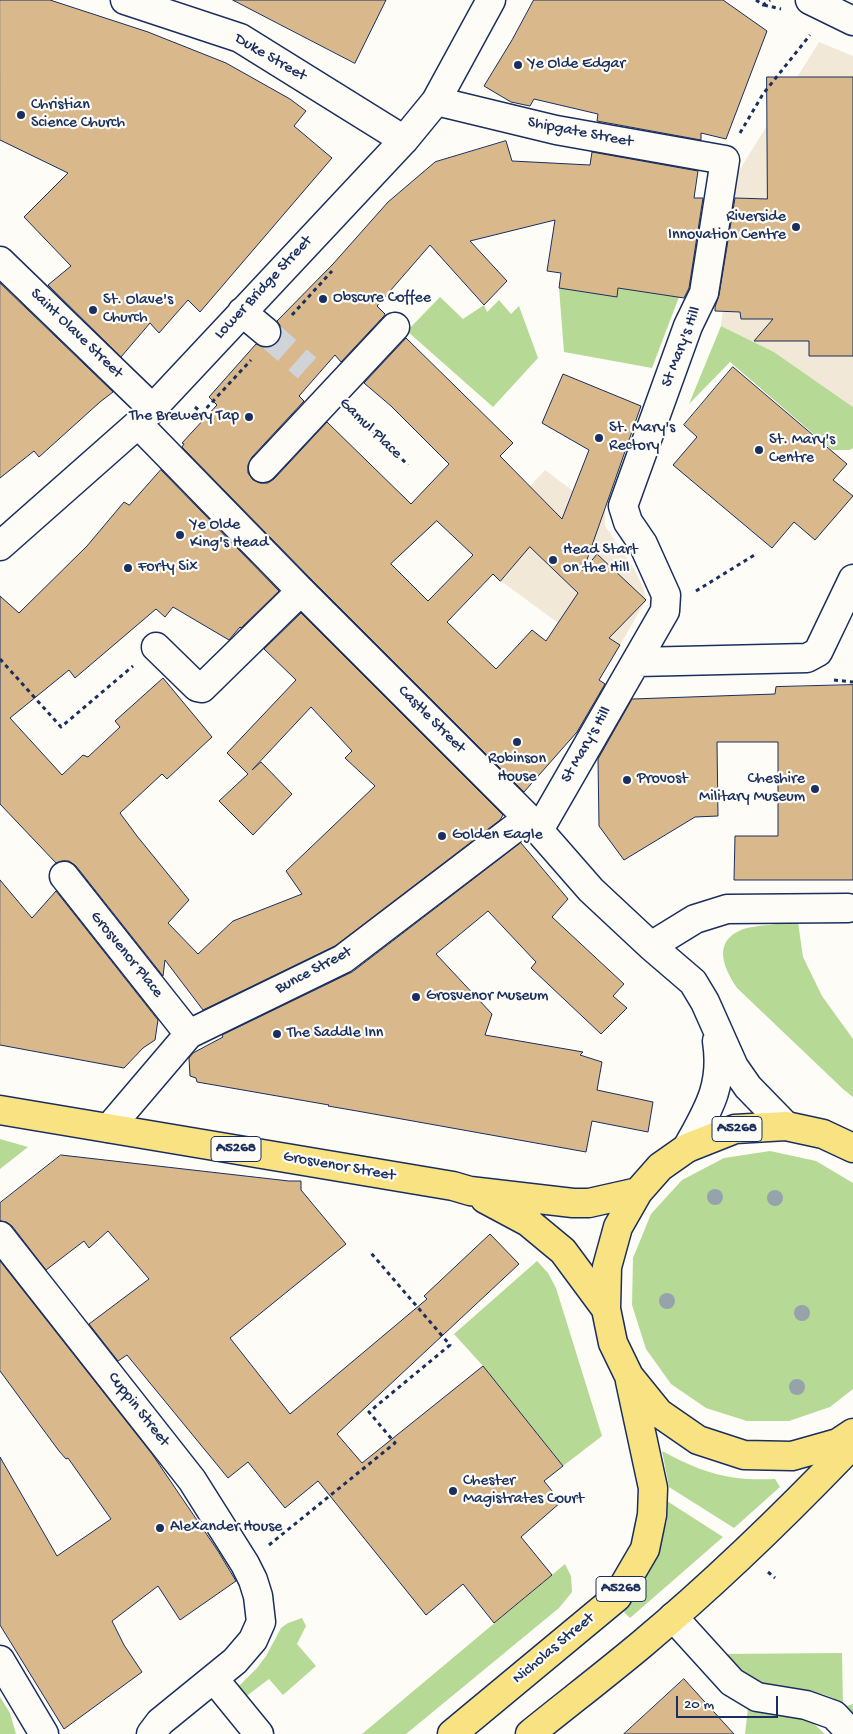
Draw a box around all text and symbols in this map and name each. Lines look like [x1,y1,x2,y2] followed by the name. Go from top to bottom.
[231,30,309,86] street label: Duke Street
[528,55,625,75] place label: Ye Olde Edgar
[512,59,524,71] marker: Ye Olde Edgar
[31,96,125,134] place label: Christian Science Church
[15,109,27,121] marker: Christian Science Church
[526,113,634,153] street label: Shipgate Street
[668,208,786,246] place label: Riverside Innovation Centre
[790,221,802,233] marker: Riverside Innovation Centre
[211,232,317,344] street label: Lower Bridge Street
[26,285,126,383] street label: Saint Olave Street
[333,289,431,309] place label: Obscure Coffee
[103,291,173,329] place label: St. Olave's Church
[317,293,329,305] marker: Obscure Coffee
[87,304,99,316] marker: St. Olave's Church
[658,304,706,390] street label: St Mary's Hill
[335,394,405,464] street label: Gamul Place
[129,407,239,427] place label: The Brewery Tap
[243,411,255,423] marker: The Brewery Tap
[609,419,675,457] place label: St. Mary's Rectory
[769,431,835,469] place label: St. Mary's Centre
[593,432,605,444] marker: St. Mary's Rectory
[753,444,765,456] marker: St. Mary's Centre
[190,516,268,554] place label: Ye Olde King's Head
[174,529,186,541] marker: Ye Olde King's Head
[563,541,637,579] place label: Head Start on the Hill
[547,554,559,566] marker: Head Start on the Hill
[138,558,198,578] place label: Forty Six
[122,562,134,574] marker: Forty Six
[393,682,469,758] street label: Castle Street
[558,704,616,786] street label: St Mary's Hill
[511,736,523,748] marker: Robinson House
[488,750,546,788] place label: Robinson House
[637,770,688,790] place label: Provost
[699,770,805,808] place label: Cheshire Military Museum
[621,774,633,786] marker: Provost
[809,783,821,795] marker: Cheshire Military Museum
[452,826,543,846] place label: Golden Eagle
[436,830,448,842] marker: Golden Eagle
[85,908,167,1002] street label: Grosvenor Place
[273,943,355,999] street label: Bunce Street
[426,987,548,1007] place label: Grosvenor Museum
[410,991,422,1003] marker: Grosvenor Museum
[287,1024,383,1044] place label: The Saddle Inn
[271,1028,283,1040] marker: The Saddle Inn
[712,1116,762,1142] road number: A5268
[211,1136,261,1162] road number: A5268
[282,1148,396,1186] street label: Grosvenor Street
[103,1369,173,1451] street label: Cuppin Street
[463,1472,584,1510] place label: Chester Magistrates Court
[447,1485,459,1497] marker: Chester Magistrates Court
[170,1518,282,1538] place label: Alexander House
[154,1522,166,1534] marker: Alexander House
[596,1576,646,1602] road number: A5268
[509,1609,599,1689] street label: Nicholas Street
[678,1686,780,1718] scale bar
[684,1696,714,1714] text: 20 m

